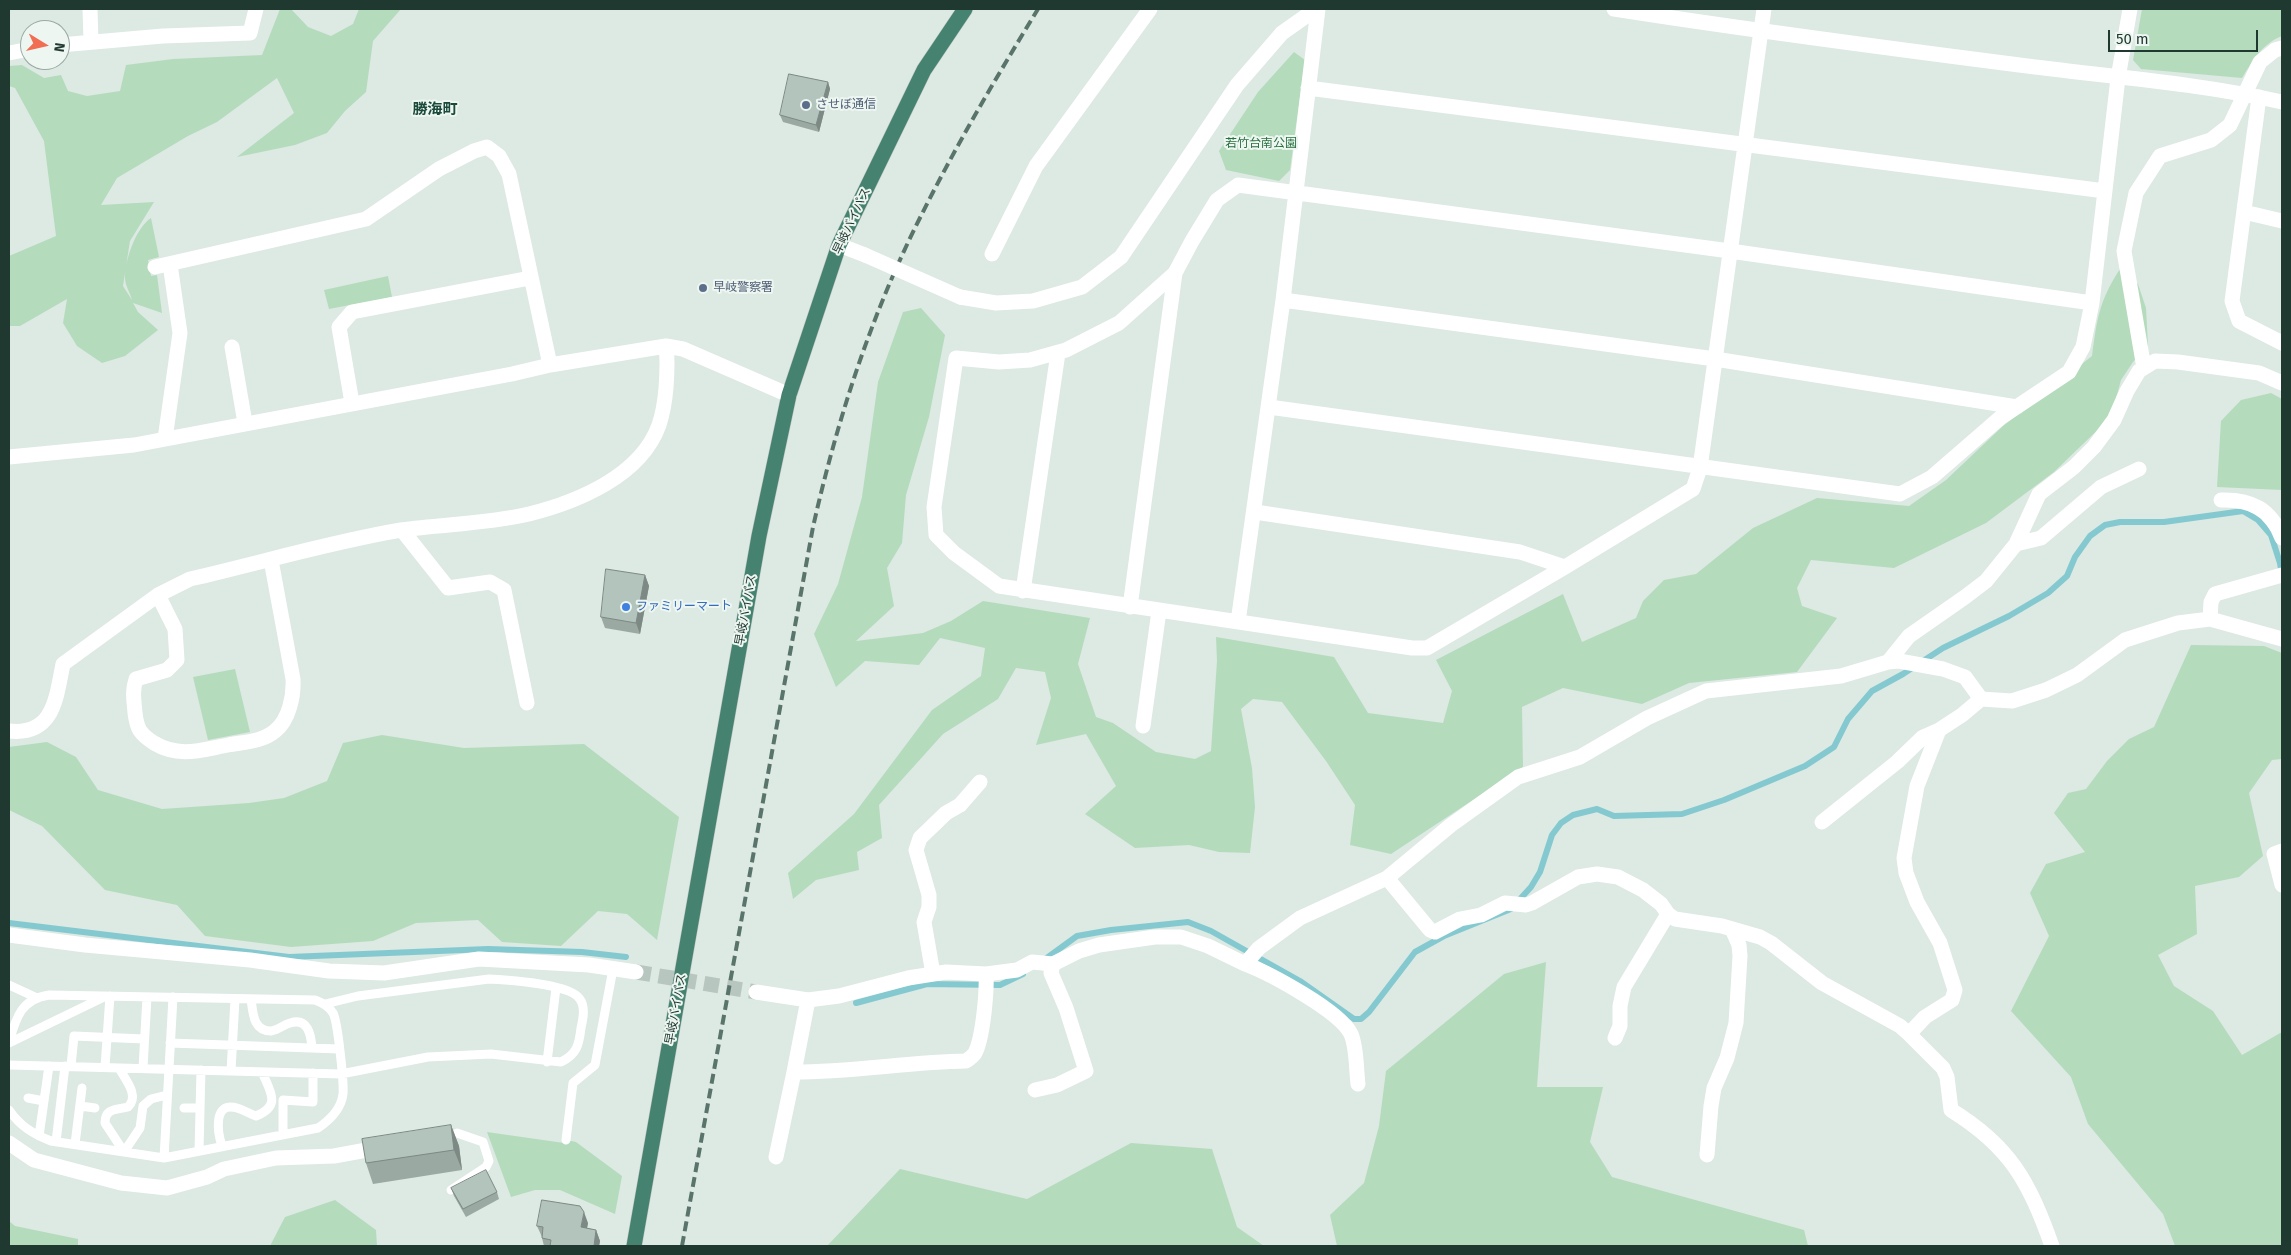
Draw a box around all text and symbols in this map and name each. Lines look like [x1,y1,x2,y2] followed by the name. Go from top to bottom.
[20,20,70,70] north arrow
[2111,20,2261,52] scale bar
[2116,30,2149,48] text: 50 m
[50,41,68,53] text: N
[816,98,876,112] place label: させぼ通信
[800,99,812,111] marker: させぼ通信
[413,101,457,119] district label: 勝海町
[1225,137,1297,151] park label: 若竹台南公園
[830,185,874,257] street label: 早岐バイパス
[713,281,773,295] place label: 早岐警察署
[697,282,709,294] marker: 早岐警察署
[733,573,759,647] street label: 早岐バイパス
[636,600,732,614] place label: ファミリーマート
[620,601,632,613] marker: ファミリーマート
[663,972,689,1046] street label: 早岐バイパス

